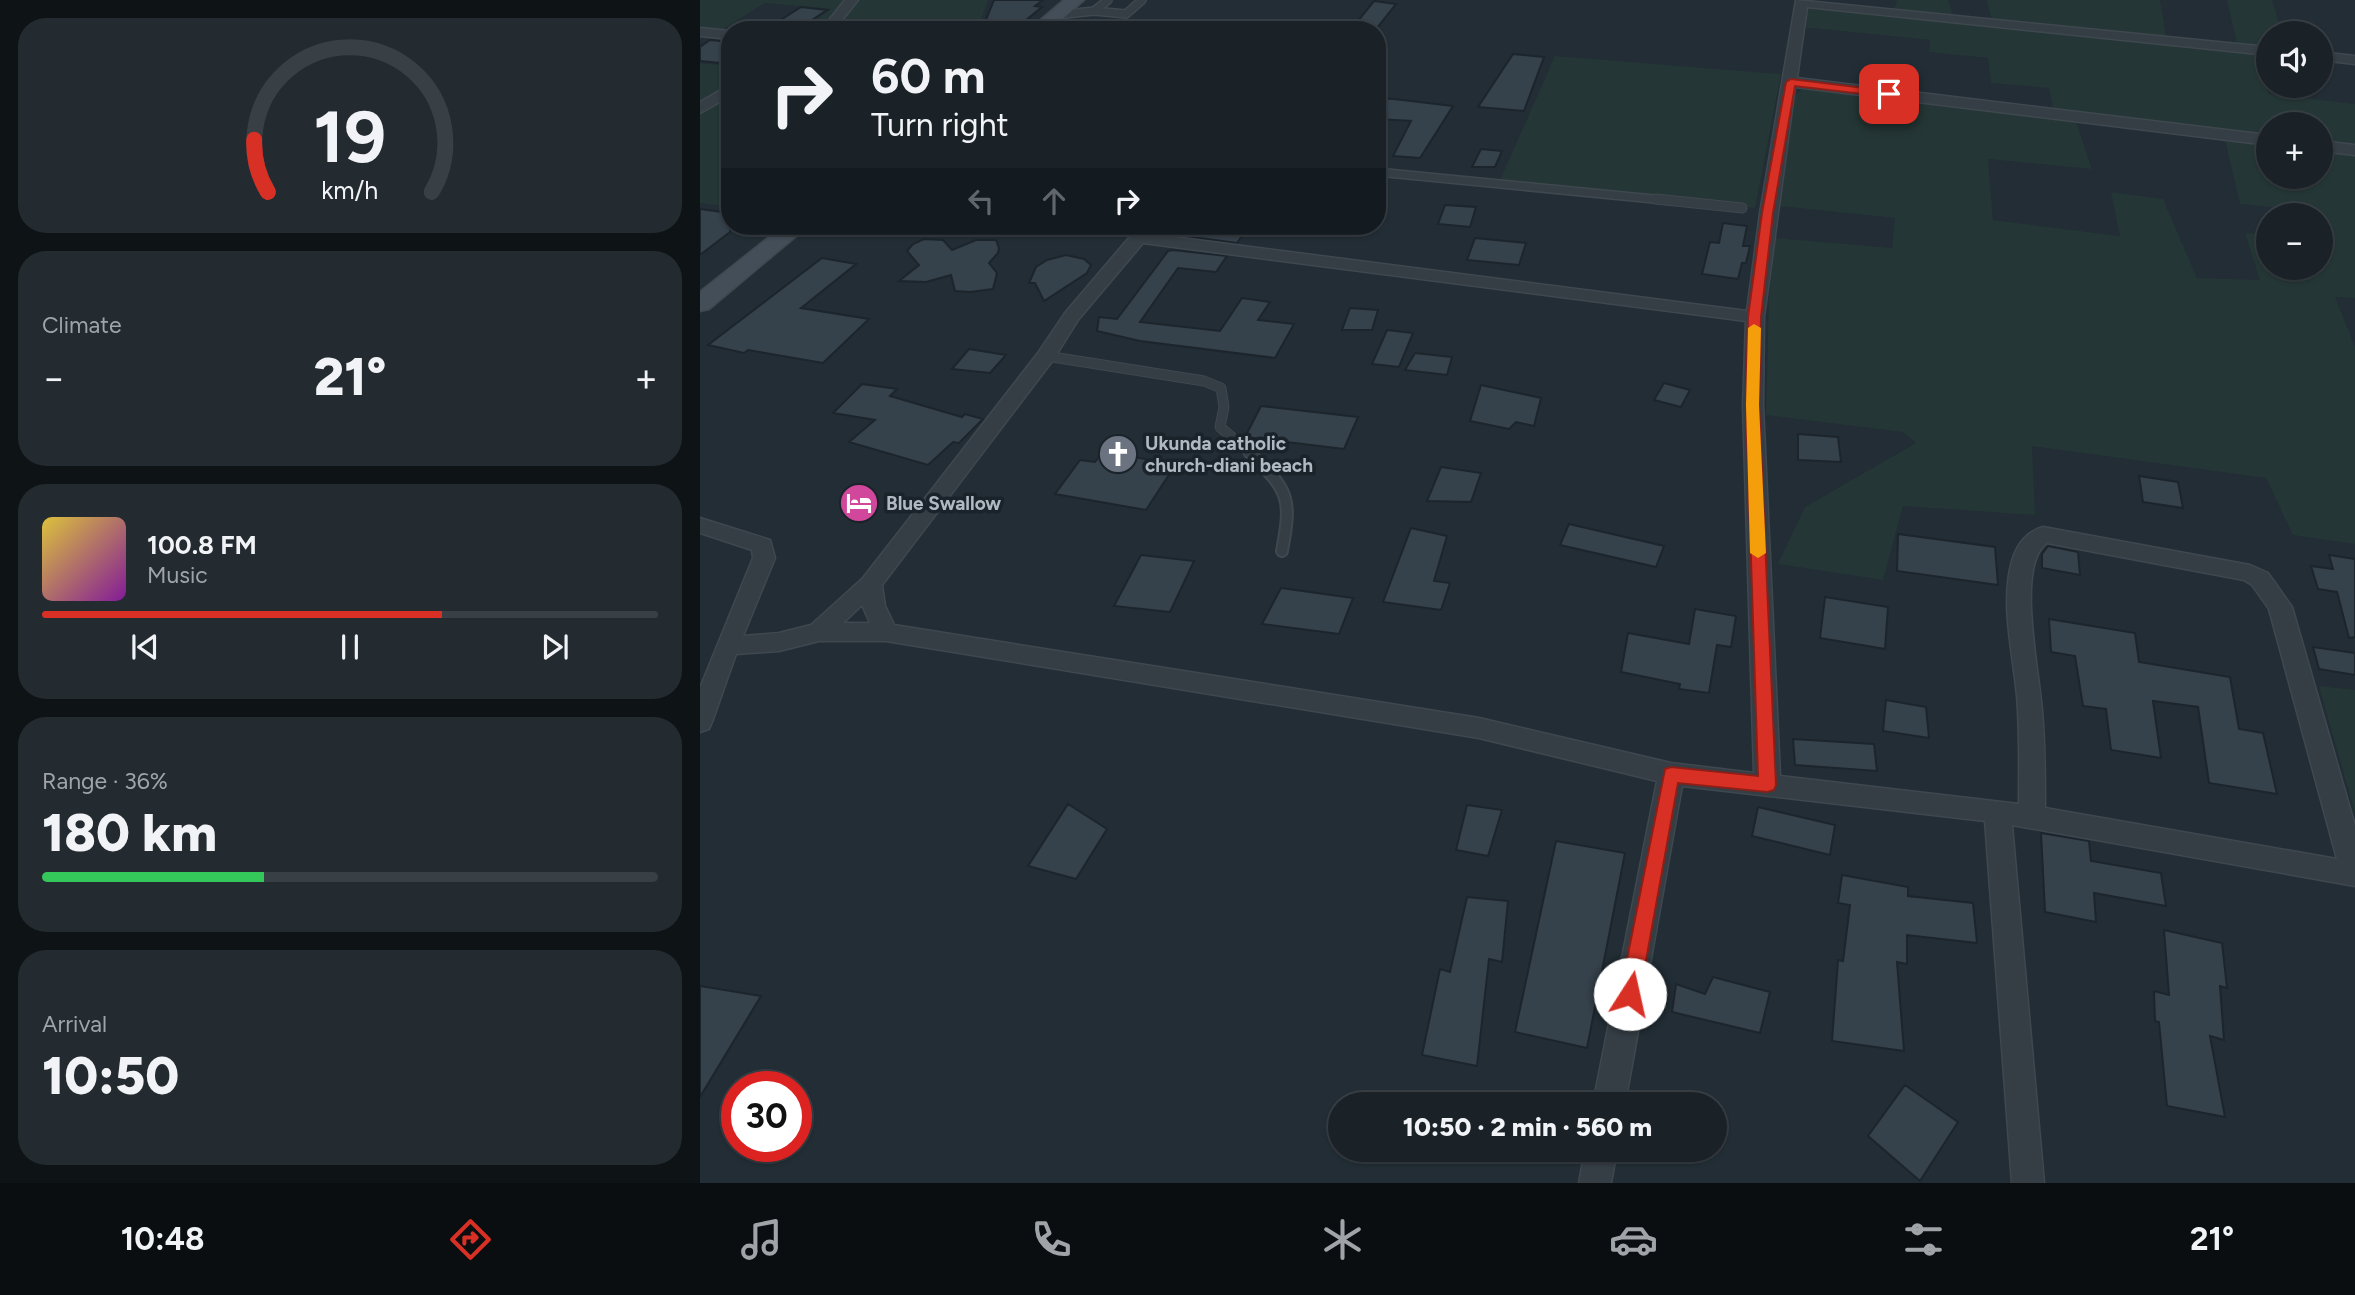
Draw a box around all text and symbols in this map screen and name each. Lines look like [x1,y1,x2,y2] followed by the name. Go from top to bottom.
[2256,21,2333,280] map controls
[2256,21,2333,98] button: sound
[871,46,986,105] text: 60 m
[756,49,847,140] icon: right
[1859,64,1919,124] pin
[1870,75,1908,113] icon: arrive
[314,93,386,180] text: 19
[871,106,1009,144] text: Turn right
[2256,112,2333,189] button: +
[321,174,379,204] text: km/h
[962,182,1000,220] icon: left
[1035,182,1073,220] icon: ahead
[1108,182,1146,220] icon: right
[2256,203,2333,280] button: −
[42,311,121,339] text: Climate
[314,346,386,408] text: 21°
[42,355,66,401] text: −
[634,355,658,401] text: +
[1145,432,1313,477] place label: Ukunda catholic church-diani beach
[1097,433,1139,475] church icon: Ukunda catholic church-diani beach
[838,482,880,524] hotel icon: Blue Swallow
[886,492,1001,515] place label: Blue Swallow
[147,529,257,561] text: 100.8 FM
[147,561,208,589] text: Music
[126,628,164,666] icon: previous
[331,628,369,666] icon: pause
[536,628,574,666] icon: next
[42,767,168,795] text: Range · 36%
[42,802,217,864] text: 180 km
[1593,957,1667,1031] position arrow
[42,1010,107,1038] text: Arrival
[42,1045,179,1107] text: 10:50
[721,1071,812,1162] speed limit sign: 30
[1403,1111,1652,1143] text: 10:50 · 2 min · 560 m
[446,1215,495,1264] icon: directions
[737,1215,786,1264] icon: music
[1027,1215,1076,1264] icon: phone
[1318,1215,1367,1264] icon: climate
[1609,1215,1658,1264] icon: car
[1899,1215,1948,1264] icon: filters
[121,1220,205,1258] text: 10:48
[2190,1220,2234,1258] text: 21°

